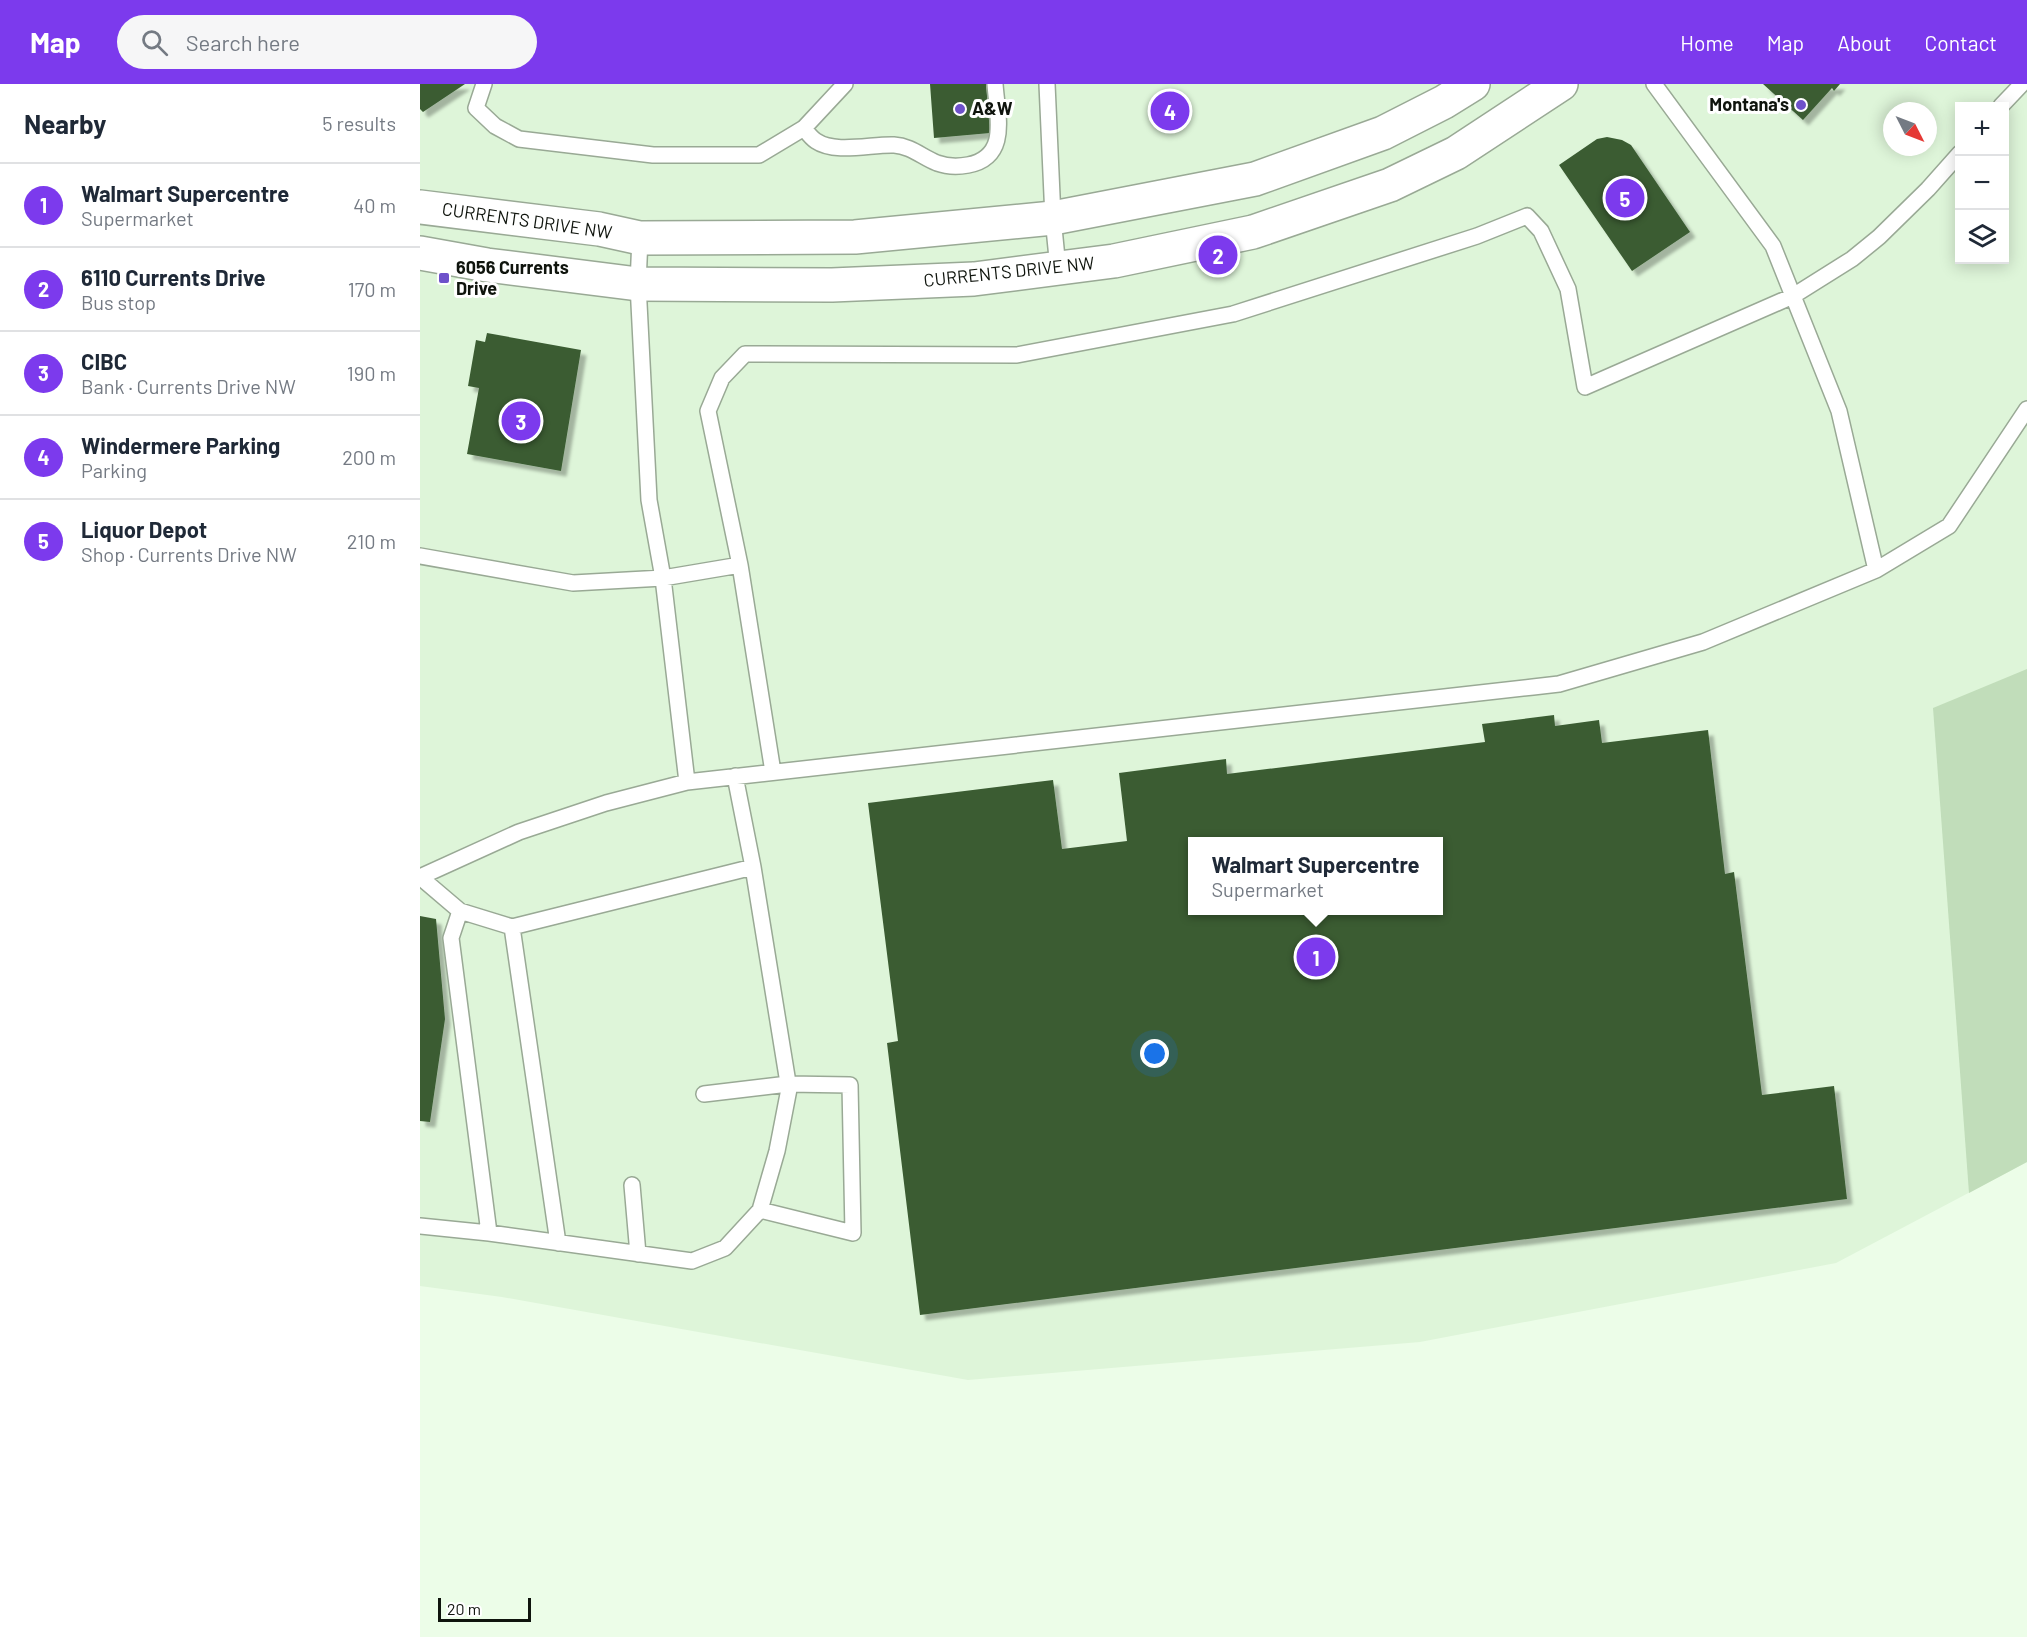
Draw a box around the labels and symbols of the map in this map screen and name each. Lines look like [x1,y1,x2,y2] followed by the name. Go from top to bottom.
[1150,88,1190,134] pin: 4
[1709,93,1789,115] place label: Montana's
[972,97,1013,119] place label: A&W
[1794,98,1808,112] marker: Montana's
[953,102,967,116] marker: A&W
[1883,102,1937,156] north arrow
[1606,176,1644,220] pin: 5
[441,197,614,243] street label: CURRENTS DRIVE NW
[1198,232,1238,278] pin: 2
[922,251,1096,291] street label: CURRENTS DRIVE NW
[456,256,569,299] place label: 6056 Currents Drive
[437,271,451,285] marker: 6056 Currents Drive
[502,398,540,444] pin: 3
[1296,934,1336,980] pin: 1
[1140,1039,1169,1068] your location
[438,1595,531,1622] scale bar

